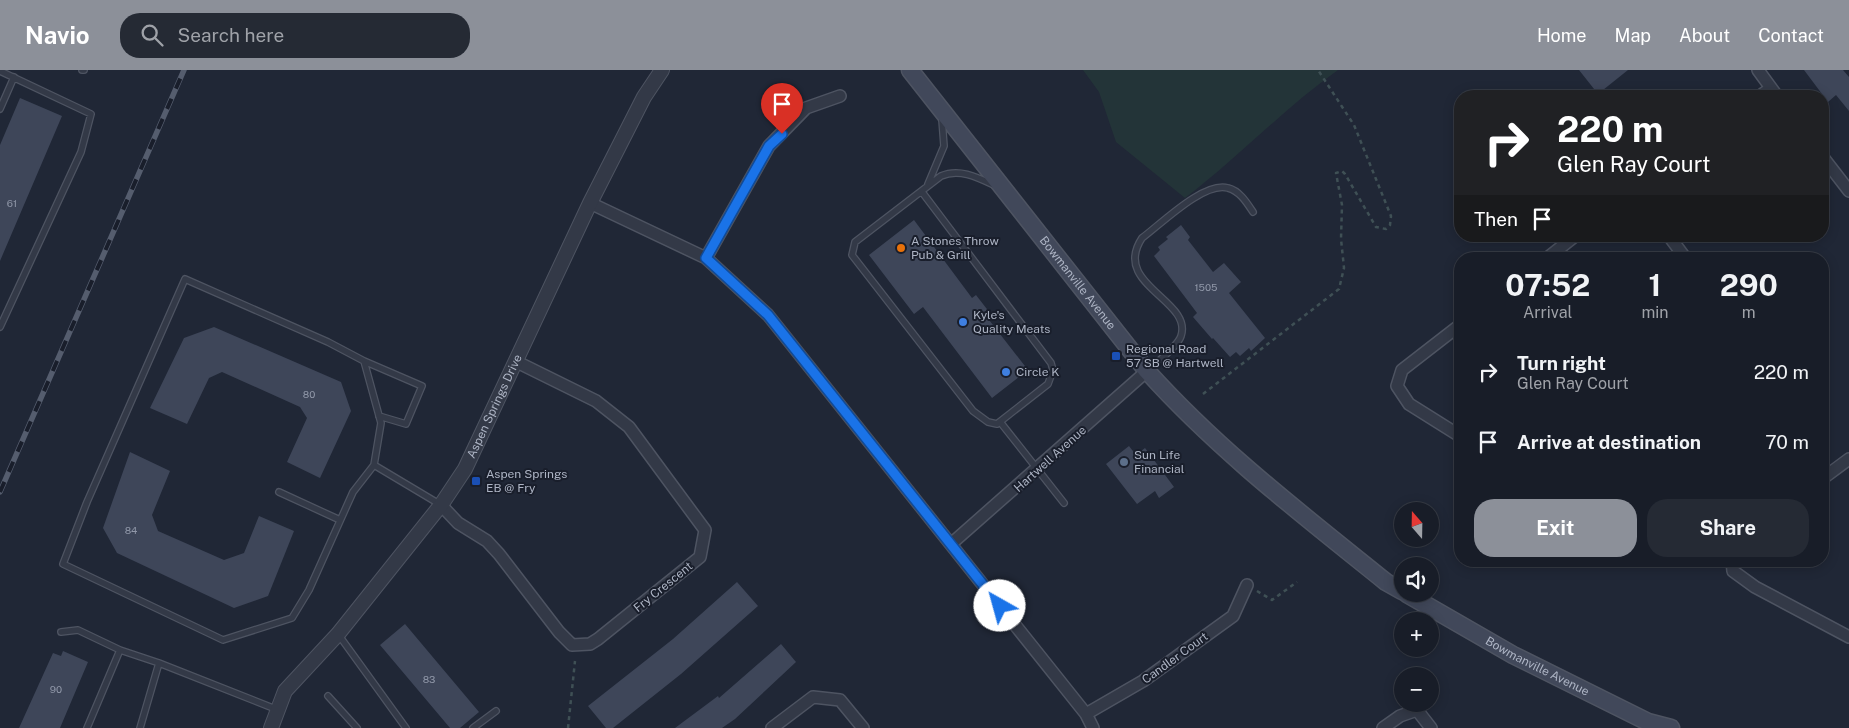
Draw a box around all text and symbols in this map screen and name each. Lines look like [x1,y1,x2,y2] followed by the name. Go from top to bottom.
[120,13,470,58] search box
[25,21,90,49] text: Navio
[138,21,166,49] icon: search
[178,24,284,46] text: Search here
[1537,25,1587,46] text: Home
[1615,25,1651,46] text: Map
[1679,25,1730,46] text: About
[1758,25,1824,46] text: Contact
[761,83,803,134] pin
[768,90,796,118] icon: arrive
[1557,109,1663,150] text: 220 m
[1474,110,1539,175] icon: right
[1557,151,1711,177] text: Glen Ray Court
[7,197,17,209] house number: 61
[1528,205,1556,233] icon: arrive
[1474,208,1518,230] text: Then
[1037,233,1119,332] street label: Bowmanville Avenue
[911,234,999,262] place label: A Stones Throw Pub & Grill
[895,242,907,254] marker: A Stones Throw Pub & Grill
[1505,267,1590,303] text: 07:52
[1649,267,1661,303] text: 1
[1720,267,1778,303] text: 290
[1194,281,1218,293] house number: 1505
[1523,303,1572,322] text: Arrival
[1641,303,1669,322] text: min
[1742,303,1756,322] text: m
[973,308,1050,336] place label: Kyle's Quality Meats
[957,316,969,328] marker: Kyle's Quality Meats
[1126,342,1224,370] place label: Regional Road 57 SB @ Hartwell
[1110,350,1122,362] marker: Regional Road 57 SB @ Hartwell
[464,352,525,460] street label: Aspen Springs Drive
[1517,352,1606,374] text: Turn right
[1474,358,1502,386] icon: right
[1754,361,1809,383] text: 220 m
[1016,365,1060,379] place label: Circle K
[1000,366,1012,378] marker: Circle K
[1517,374,1629,393] text: Glen Ray Court
[303,388,315,400] house number: 80
[1011,423,1089,495] street label: Hartwell Avenue
[1474,428,1502,456] icon: arrive
[1517,431,1701,453] text: Arrive at destination
[1765,431,1809,453] text: 70 m
[1134,448,1185,476] place label: Sun Life Financial
[1118,456,1130,468] marker: Sun Life Financial
[486,467,567,495] place label: Aspen Springs EB @ Fry
[470,475,482,487] marker: Aspen Springs EB @ Fry
[1474,499,1637,557] button: Exit
[1647,499,1809,557] button: Share
[1394,502,1439,548] north arrow
[1394,502,1439,712] map controls
[125,524,137,536] house number: 84
[1394,557,1439,602] button: sound
[631,559,695,615] street label: Fry Crescent
[973,579,1025,631] position arrow
[1394,612,1439,657] button: +
[1139,629,1211,687] street label: Candler Court
[1483,634,1592,699] street label: Bowmanville Avenue
[1394,667,1439,712] button: −
[423,673,435,685] house number: 83
[50,683,62,695] house number: 90

